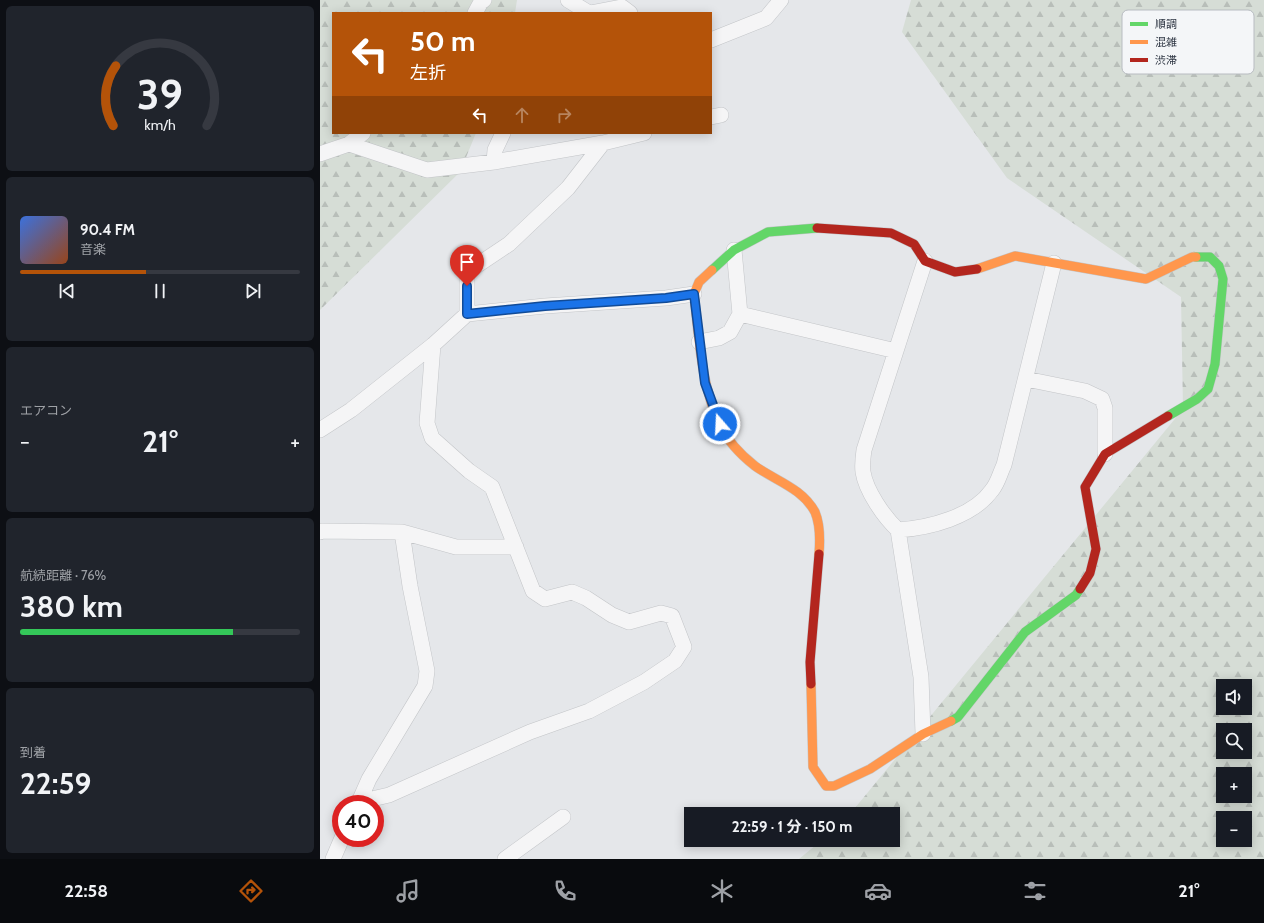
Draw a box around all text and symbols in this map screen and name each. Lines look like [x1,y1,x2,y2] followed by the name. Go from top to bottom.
[1122,10,1254,74] legend
[1155,17,1177,31] text: 順調
[410,24,475,58] text: 50 m
[344,28,396,80] icon: left
[1155,35,1177,49] text: 混雑
[1155,53,1177,67] text: 渋滞
[410,62,446,84] text: 左折
[137,69,183,119] text: 39
[469,104,491,126] icon: left
[511,104,533,126] icon: ahead
[553,104,575,126] icon: right
[144,116,176,134] text: km/h
[80,221,135,239] text: 90.4 FM
[80,241,106,257] text: 音楽
[450,245,484,286] pin
[456,251,478,273] icon: arrive
[56,280,78,302] icon: previous
[149,280,171,302] icon: pause
[242,280,264,302] icon: next
[20,402,72,418] text: エアコン
[699,403,741,445] position arrow
[142,423,178,460] text: 21°
[20,428,30,455] text: −
[290,428,300,455] text: +
[20,567,106,583] text: 航続距離 · 76%
[20,588,123,625] text: 380 km
[1216,679,1252,847] map controls
[1216,679,1252,715] button: sound
[1216,723,1252,759] button: search
[20,744,46,760] text: 到着
[20,765,91,802] text: 22:59
[1216,767,1252,803] button: +
[332,795,384,847] speed limit sign: 40
[1216,811,1252,847] button: −
[732,818,852,836] text: 22:59 · 1 分 · 150 m
[237,877,265,905] icon: directions
[394,877,422,905] icon: music
[551,877,579,905] icon: phone
[708,877,736,905] icon: climate
[864,877,892,905] icon: car
[1021,877,1049,905] icon: filters
[64,880,108,902] text: 22:58
[1178,880,1200,902] text: 21°

